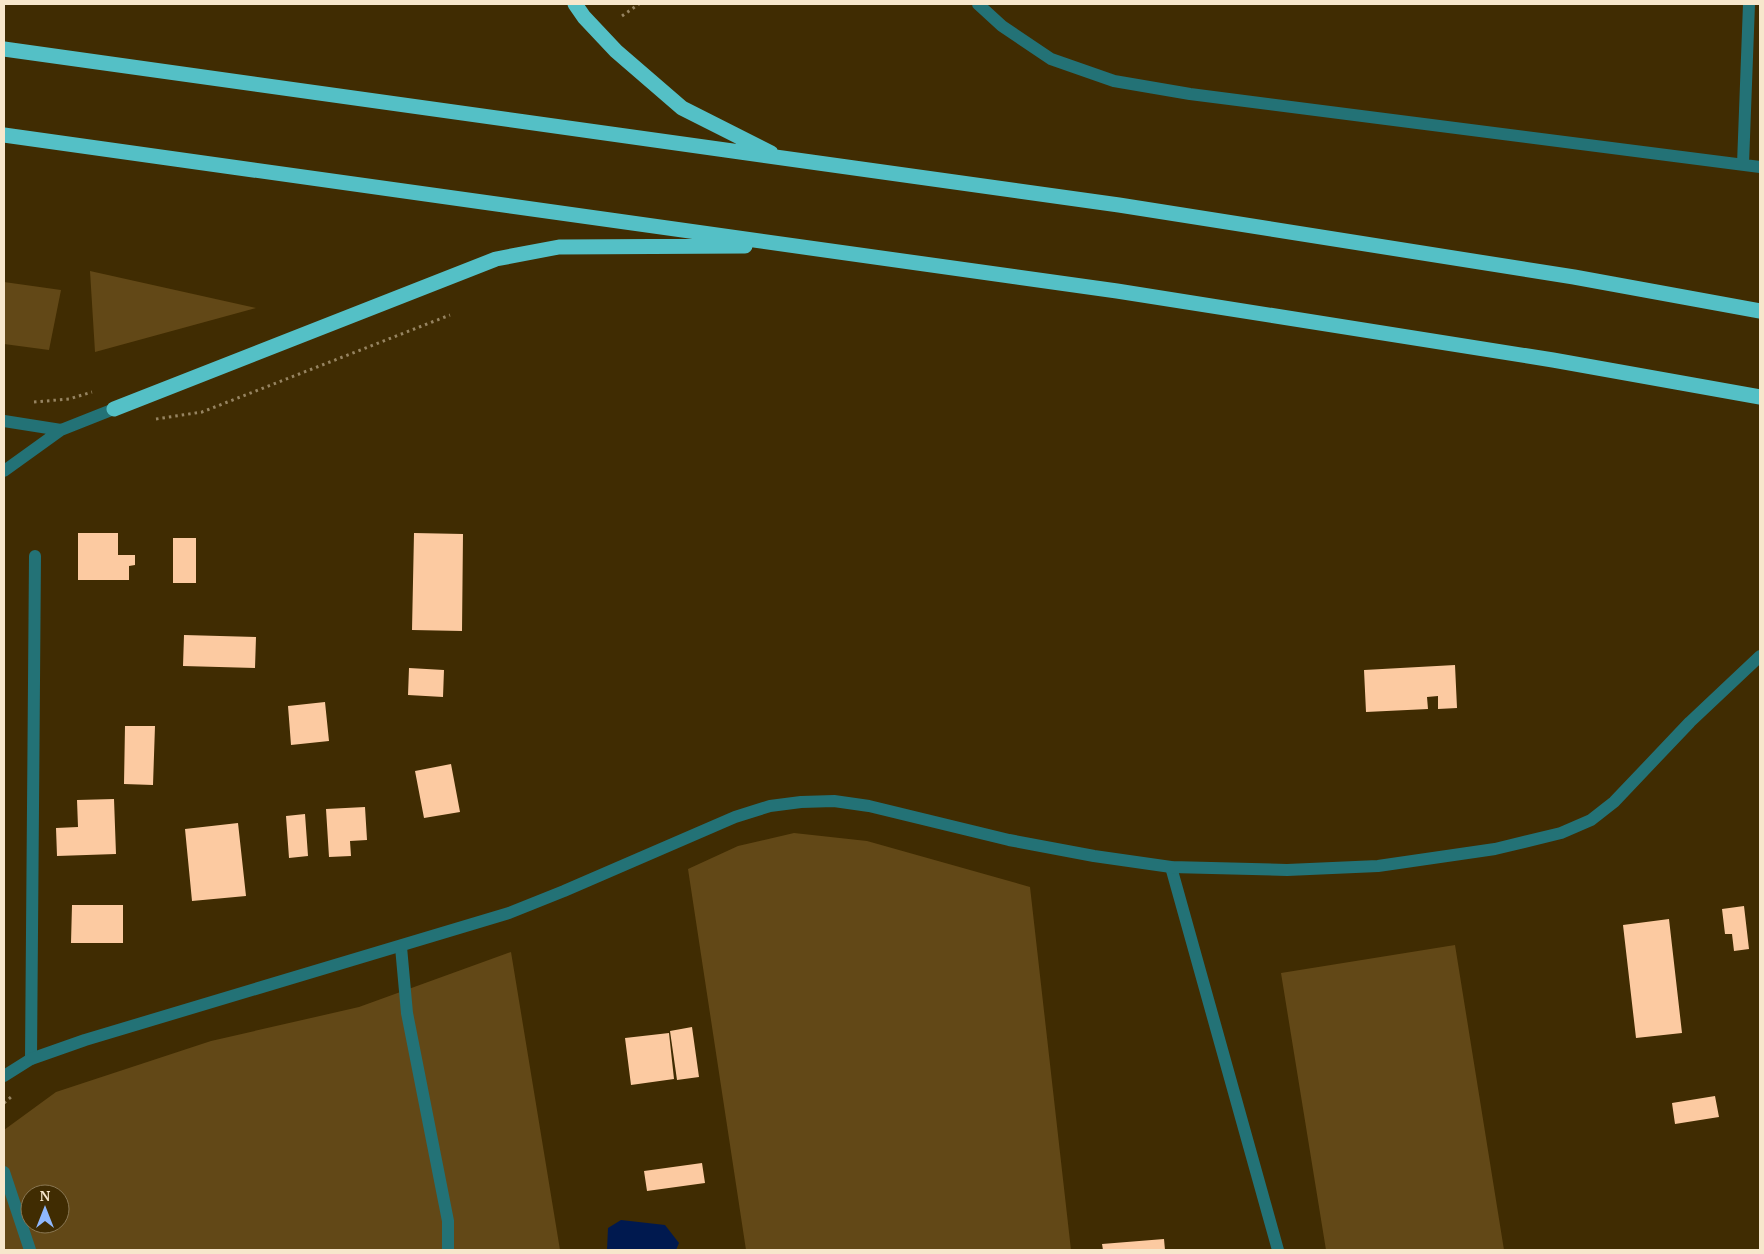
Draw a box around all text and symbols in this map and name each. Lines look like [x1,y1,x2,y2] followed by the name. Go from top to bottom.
[20,1184,70,1234] north arrow
[40,1186,51,1205] text: N

